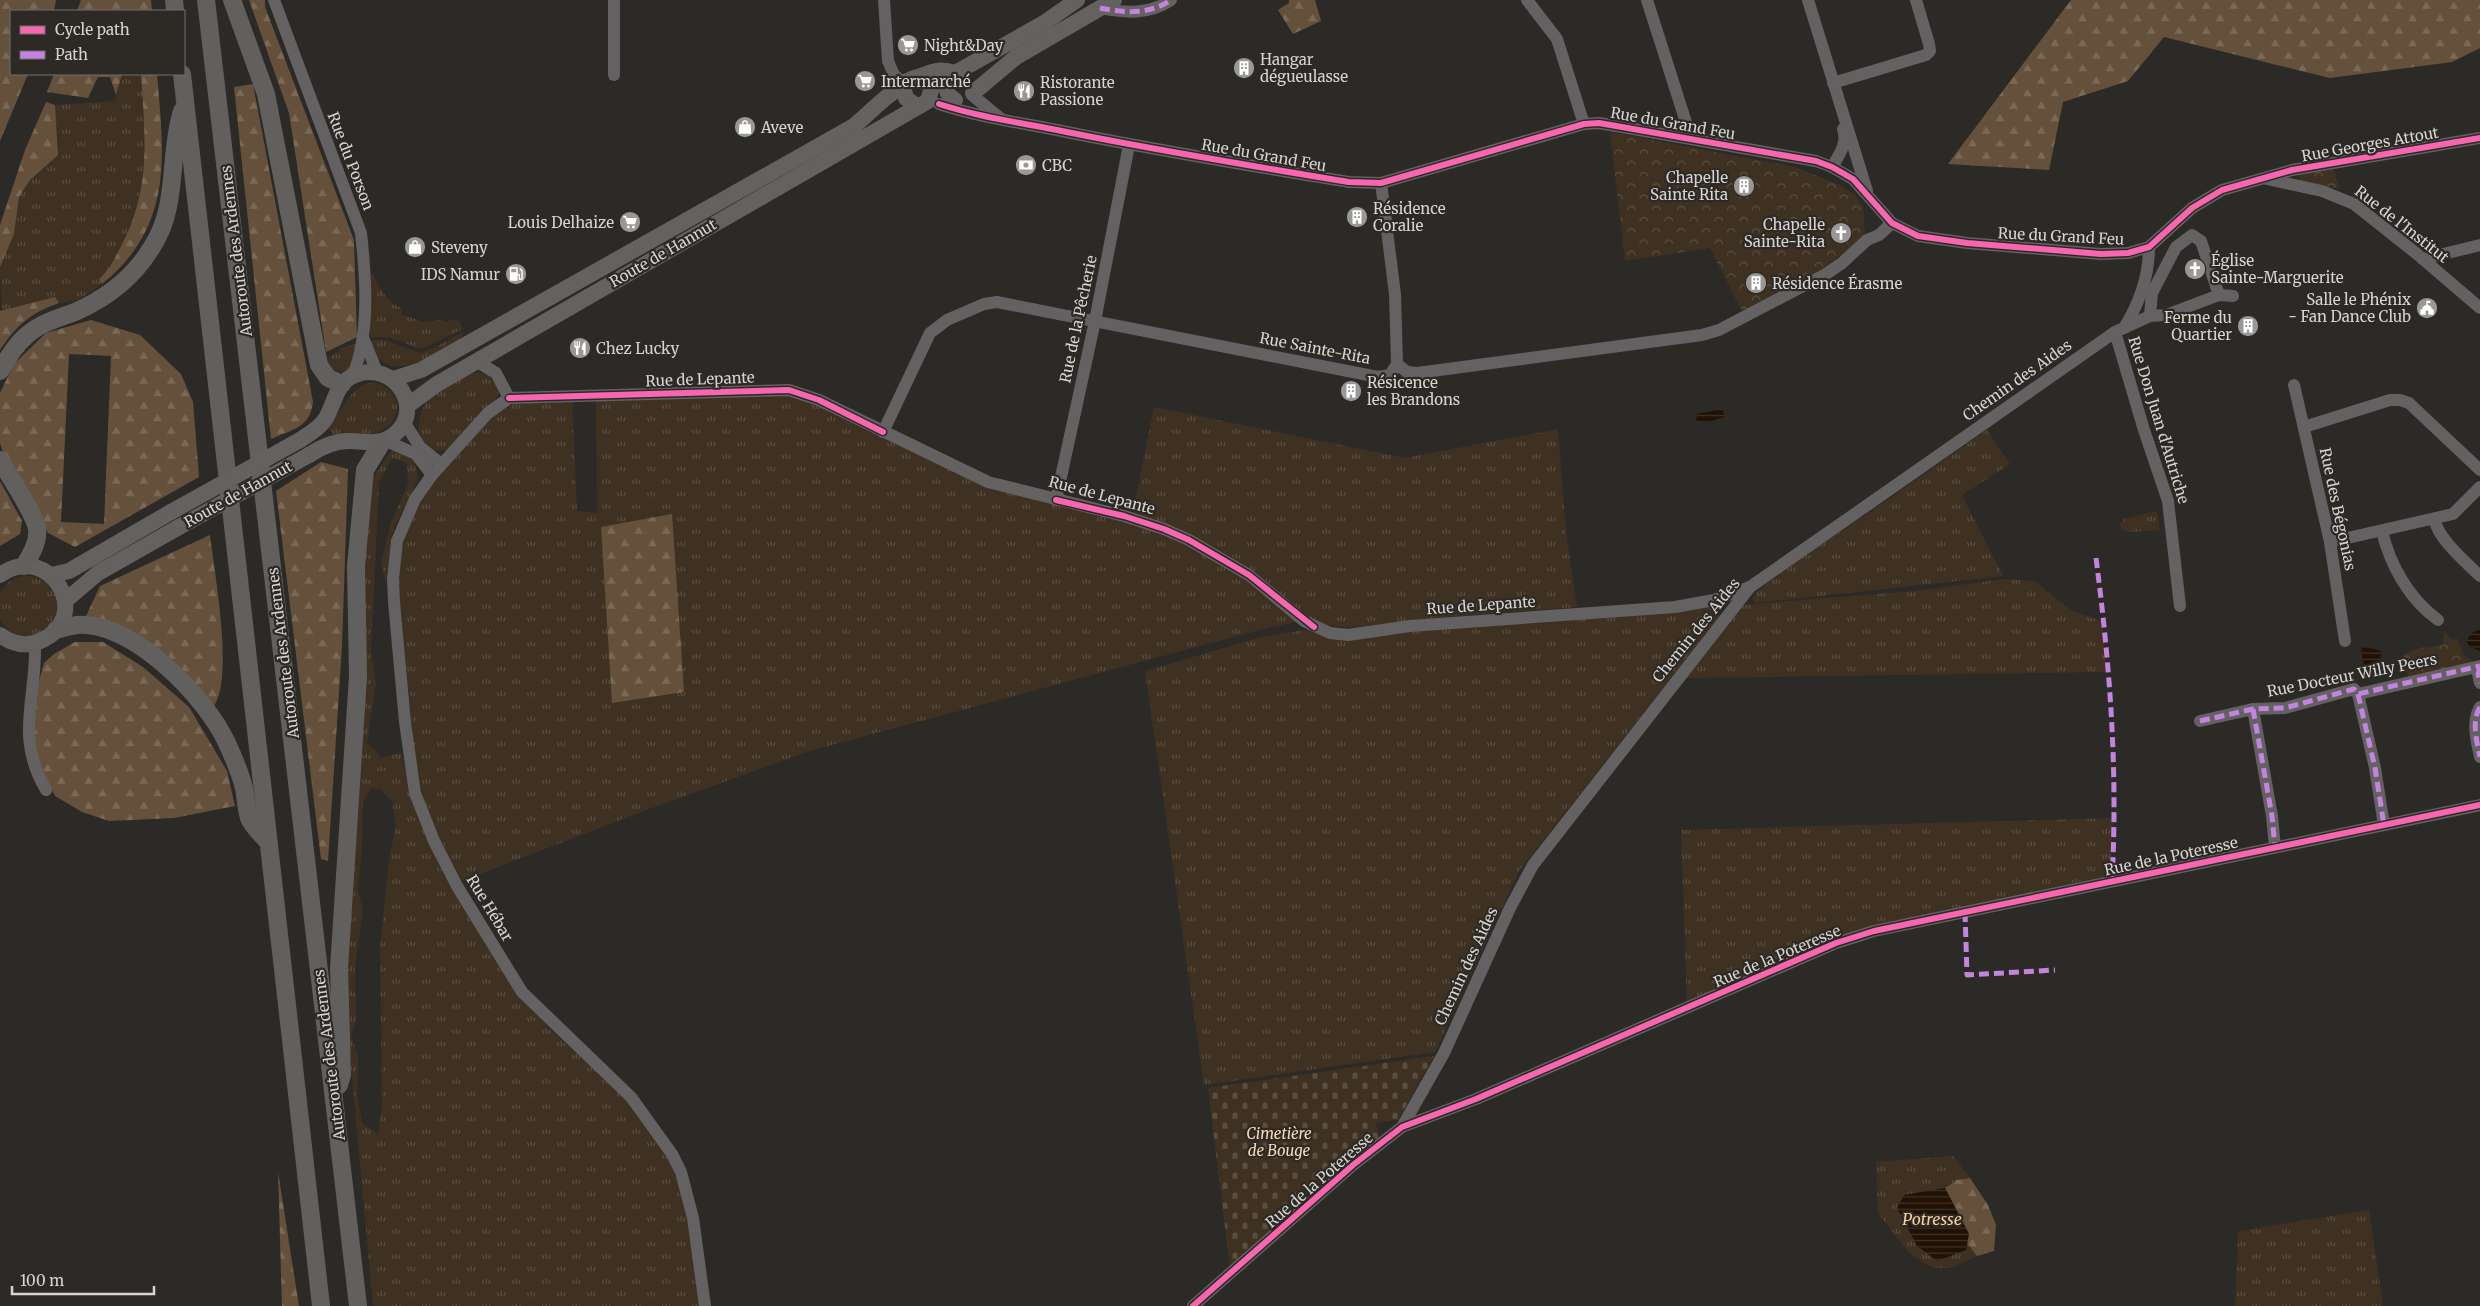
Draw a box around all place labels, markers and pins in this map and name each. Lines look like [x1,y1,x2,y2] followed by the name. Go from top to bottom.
[896,33,920,57] supermarket icon: Night&Day
[924,36,1003,55] place label: Night&Day
[1260,50,1348,86] place label: Hangar dégueulasse
[1232,56,1256,80] building icon: Hangar dégueulasse
[853,69,877,93] supermarket icon: Intermarché
[881,72,971,91] place label: Intermarché
[1040,73,1115,109] place label: Ristorante Passione
[1012,79,1036,103] restaurant icon: Ristorante Passione
[733,115,757,139] shop icon: Aveve
[760,118,803,137] place label: Aveve
[1014,153,1038,177] bank icon: CBC
[1042,156,1072,175] place label: CBC
[1650,168,1728,204] place label: Chapelle Sainte Rita
[1732,174,1756,198] building icon: Chapelle Sainte Rita
[1373,199,1446,235] place label: Résidence Coralie
[1345,205,1369,229] building icon: Résidence Coralie
[618,210,642,234] supermarket icon: Louis Delhaize
[508,213,614,232] place label: Louis Delhaize
[1744,215,1825,251] place label: Chapelle Sainte-Rita
[1829,221,1853,245] church icon: Chapelle Sainte-Rita
[403,235,427,259] shop icon: Steveny
[431,238,488,257] place label: Steveny
[2211,250,2344,287] place label: Église Sainte-Marguerite
[2183,257,2207,281] church icon: Église Sainte-Marguerite
[504,262,528,286] fuel station icon: IDS Namur
[421,265,500,284] place label: IDS Namur
[1744,271,1768,295] building icon: Résidence Érasme
[1772,273,1902,293] place label: Résidence Érasme
[2288,290,2411,326] place label: Salle le Phénix - Fan Dance Club
[2415,296,2439,320] public building icon: Salle le Phénix - Fan Dance Club
[2164,308,2232,344] place label: Ferme du Quartier
[2236,314,2260,338] building icon: Ferme du Quartier
[568,336,592,360] restaurant icon: Chez Lucky
[596,339,680,358] place label: Chez Lucky
[1367,373,1460,409] place label: Résicence les Brandons
[1339,379,1363,403] building icon: Résicence les Brandons

